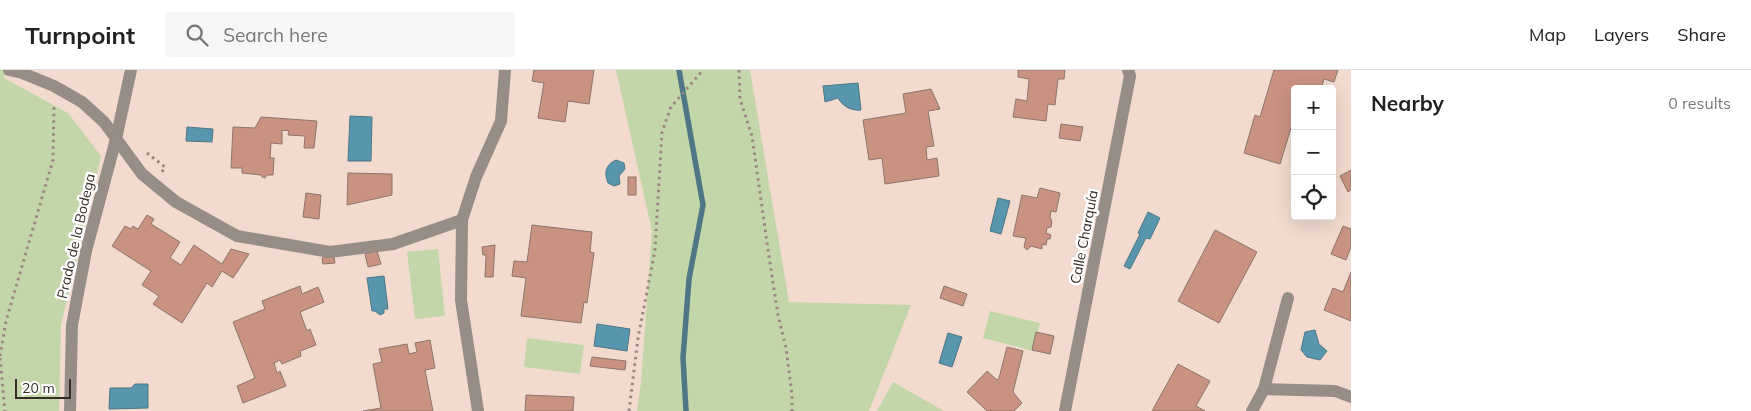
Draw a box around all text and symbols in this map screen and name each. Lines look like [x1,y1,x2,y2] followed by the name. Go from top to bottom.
[165,12,515,57] search box
[25,20,135,50] text: Turnpoint
[183,21,211,49] icon: search
[223,23,328,47] text: Search here
[1529,23,1566,46] text: Map
[1594,23,1649,46] text: Layers
[1677,23,1726,46] text: Share
[1291,85,1336,220] map controls
[1291,85,1336,130] button: +
[1371,90,1444,116] text: Nearby
[1668,93,1731,113] text: 0 results
[1291,130,1336,175] button: −
[53,172,99,300] street label: Prado de la Bodega
[1291,175,1336,220] button: locate
[1066,189,1102,285] street label: Calle Charquía
[15,376,71,399] scale bar
[22,379,55,397] text: 20 m

